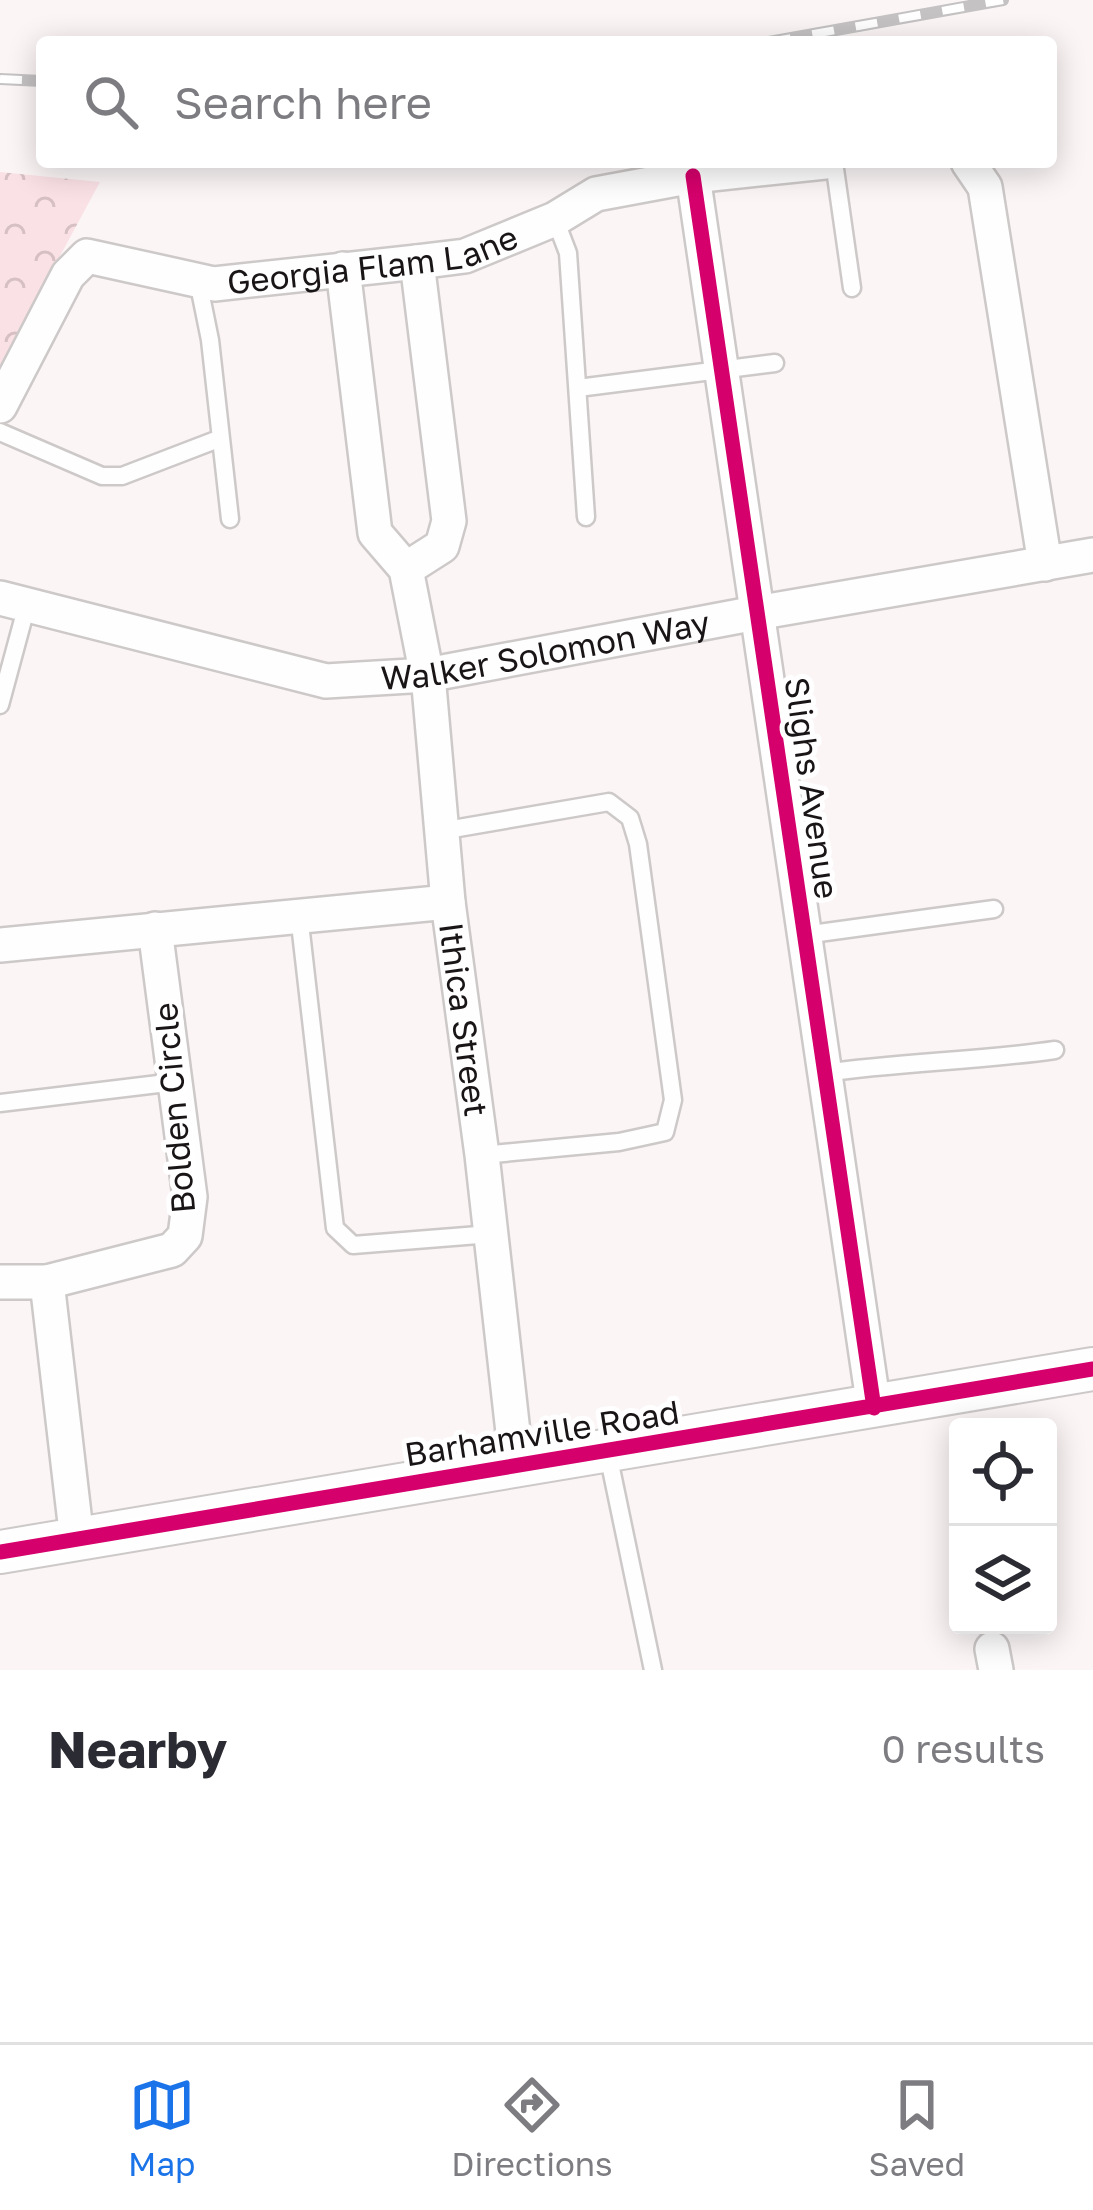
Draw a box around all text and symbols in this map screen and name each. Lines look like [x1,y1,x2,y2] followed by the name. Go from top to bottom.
[36,36,1057,168] search box
[78,69,144,135] icon: search
[174,75,432,129] text: Search here
[225,217,523,301] street label: Georgia Flam Lane
[380,602,713,697] street label: Walker Solomon Way
[778,675,847,901] street label: Slighs Avenue
[432,920,497,1119] street label: Ithica Street
[145,1001,202,1215] street label: Bolden Circle
[402,1392,682,1473] street label: Barhamville Road
[949,1418,1057,1634] map controls
[949,1418,1057,1526] button: locate
[949,1526,1057,1634] button: layers
[48,1718,227,1779] text: Nearby
[881,1725,1045,1772] text: 0 results
[128,2072,195,2183] tab: Map
[451,2072,613,2183] tab: Directions
[869,2072,965,2183] tab: Saved

